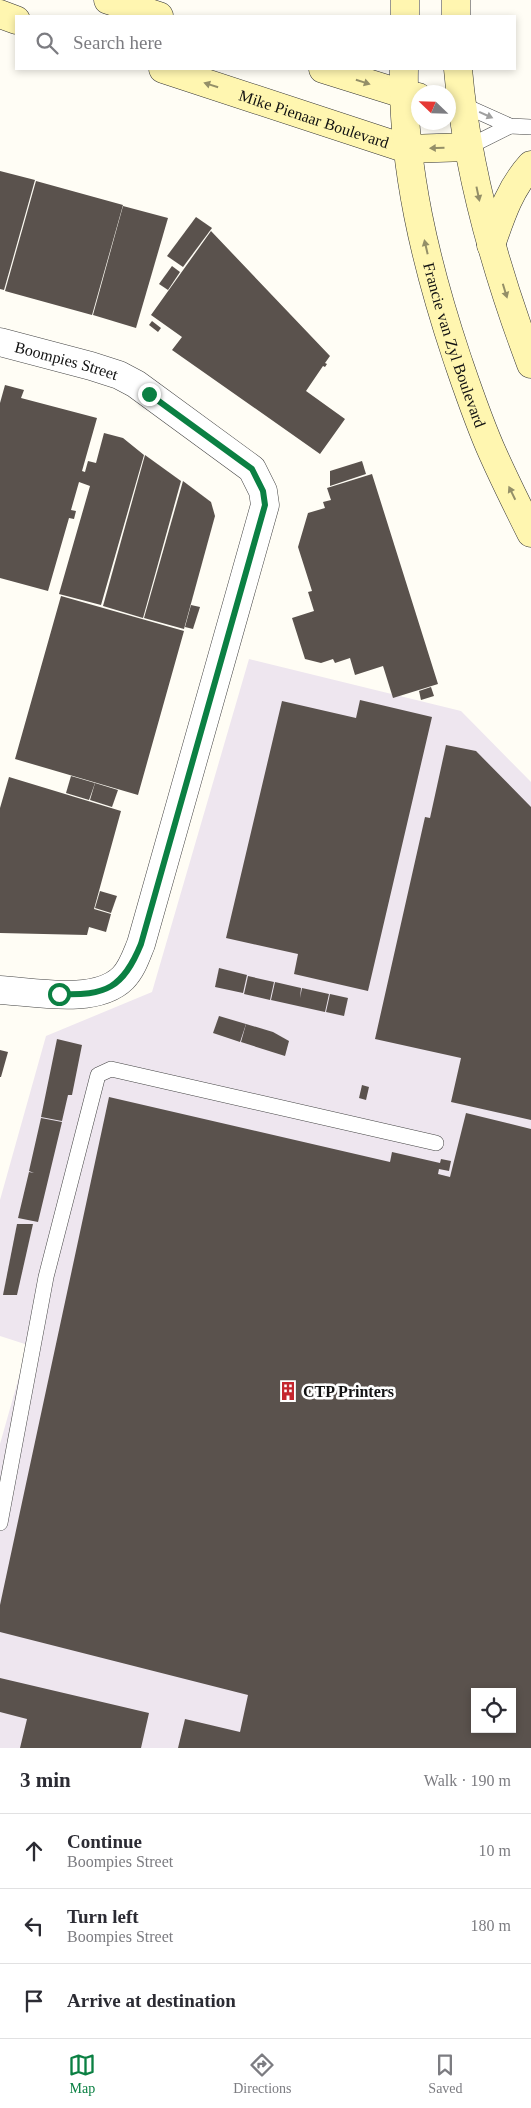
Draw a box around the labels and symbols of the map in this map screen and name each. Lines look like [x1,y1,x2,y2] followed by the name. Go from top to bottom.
[356,78,371,86] one-way arrow
[204,80,219,88] one-way arrow
[411,85,456,130] north arrow
[237,86,391,151] street label: Mike Pienaar Boulevard
[479,111,493,119] one-way arrow
[429,144,445,152] one-way arrow
[474,187,482,202] one-way arrow
[422,240,430,255] one-way arrow
[421,261,489,430] street label: Francie van Zyl Boulevard
[502,284,509,299] one-way arrow
[13,338,121,383] street label: Boompies Street
[138,383,161,406] route end
[508,486,516,500] one-way arrow
[48,983,71,1006] route start
[277,1380,299,1402] building icon: CTP Printers
[303,1383,394,1400] place label: CTP Printers

